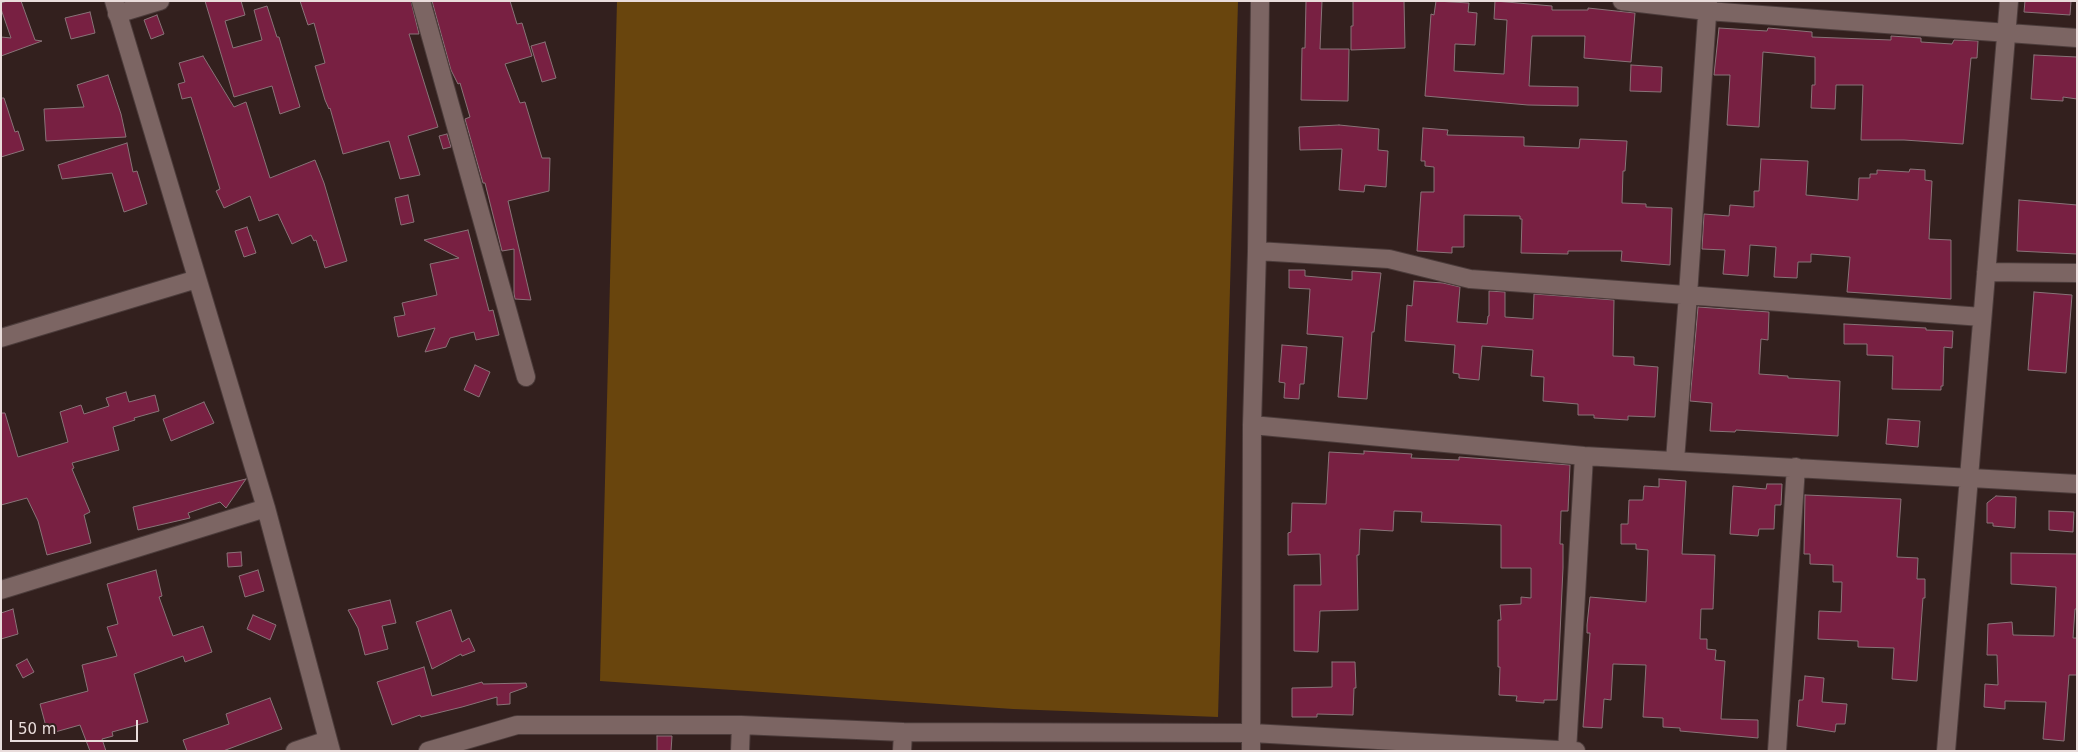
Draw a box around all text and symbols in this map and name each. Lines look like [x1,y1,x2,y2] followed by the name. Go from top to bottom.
[12,710,140,742] scale bar
[18,720,56,738] text: 50 m

